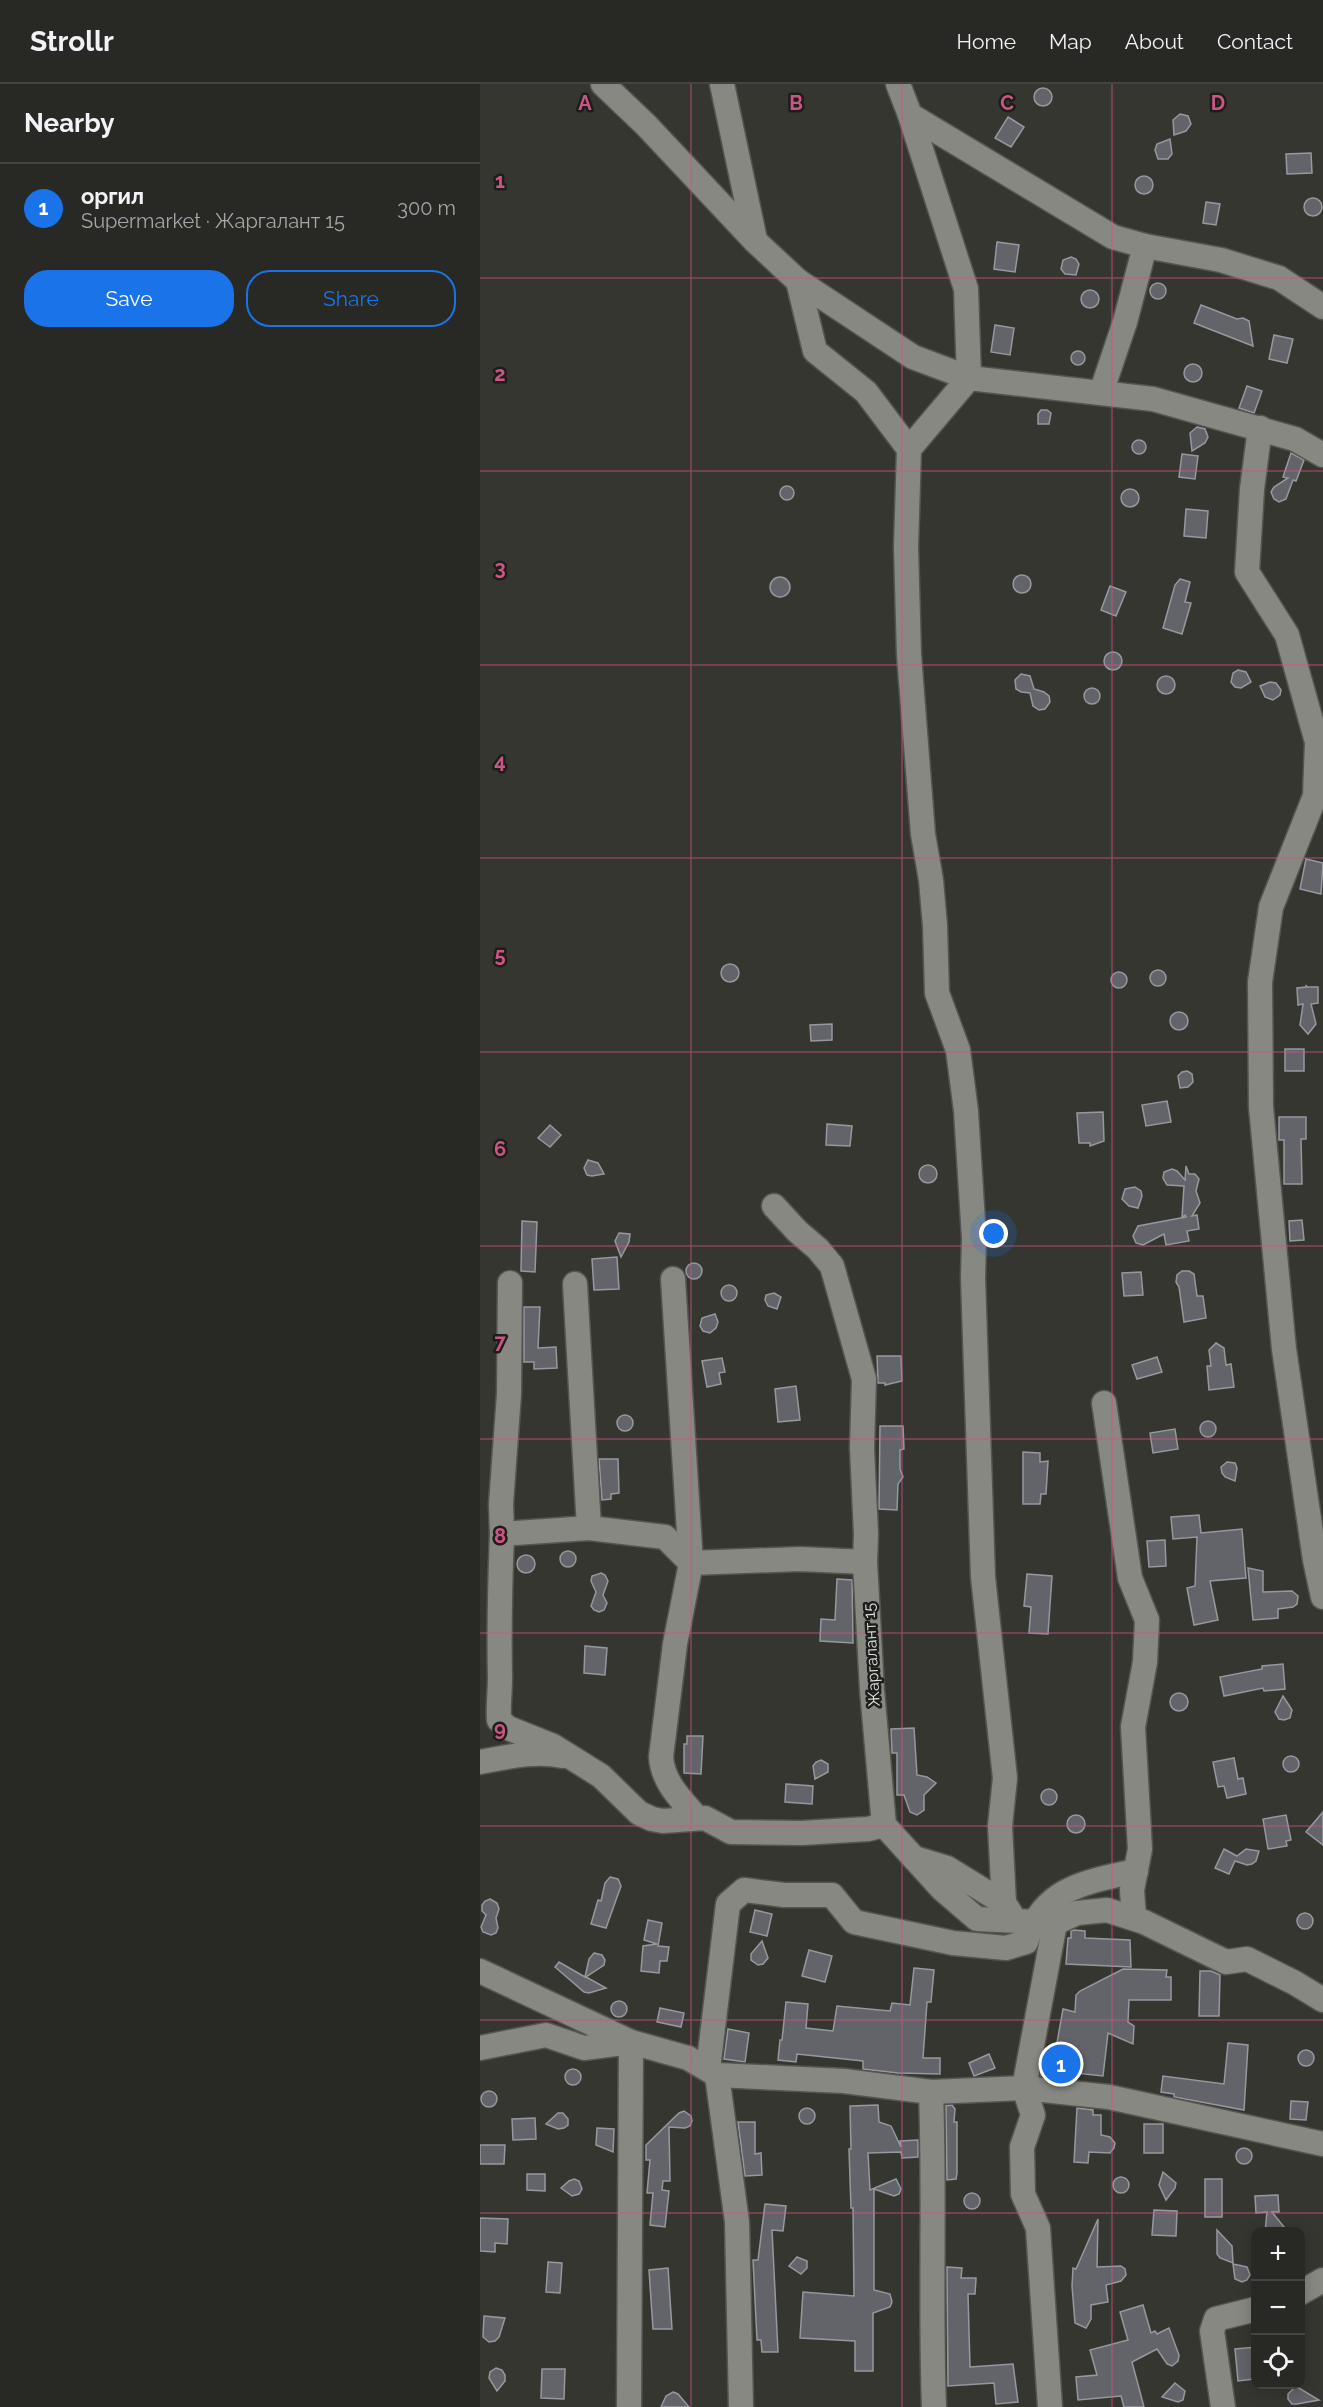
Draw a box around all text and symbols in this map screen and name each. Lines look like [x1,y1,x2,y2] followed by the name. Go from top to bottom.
[30,25,114,58] text: Strollr
[957,29,1016,54] text: Home
[1049,29,1092,54] text: Map
[1125,29,1184,54] text: About
[1217,29,1293,54] text: Contact
[578,91,592,115] text: A
[789,91,803,115] text: B
[1000,91,1014,115] text: C
[1211,91,1225,115] text: D
[24,108,114,138] text: Nearby
[495,169,505,193] text: 1
[81,183,144,209] text: оргил
[39,196,48,220] text: 1
[397,196,456,220] text: 300 m
[81,209,345,233] text: Supermarket · Жаргалант 15
[24,270,234,327] button: Save
[246,270,456,327] button: Share
[494,362,506,386] text: 2
[494,556,506,580] text: 3
[494,749,506,773] text: 4
[494,943,506,967] text: 5
[494,1137,506,1161] text: 6
[979,1219,1008,1248] your location
[494,1330,506,1354] text: 7
[494,1524,506,1548] text: 8
[859,1602,884,1707] street label: Жаргалант 15
[494,1717,506,1741] text: 9
[1042,2042,1080,2086] pin: 1
[1251,2227,1305,2389] map controls
[1251,2227,1305,2281] button: +
[1251,2281,1305,2335] button: −
[1251,2335,1305,2389] button: locate

